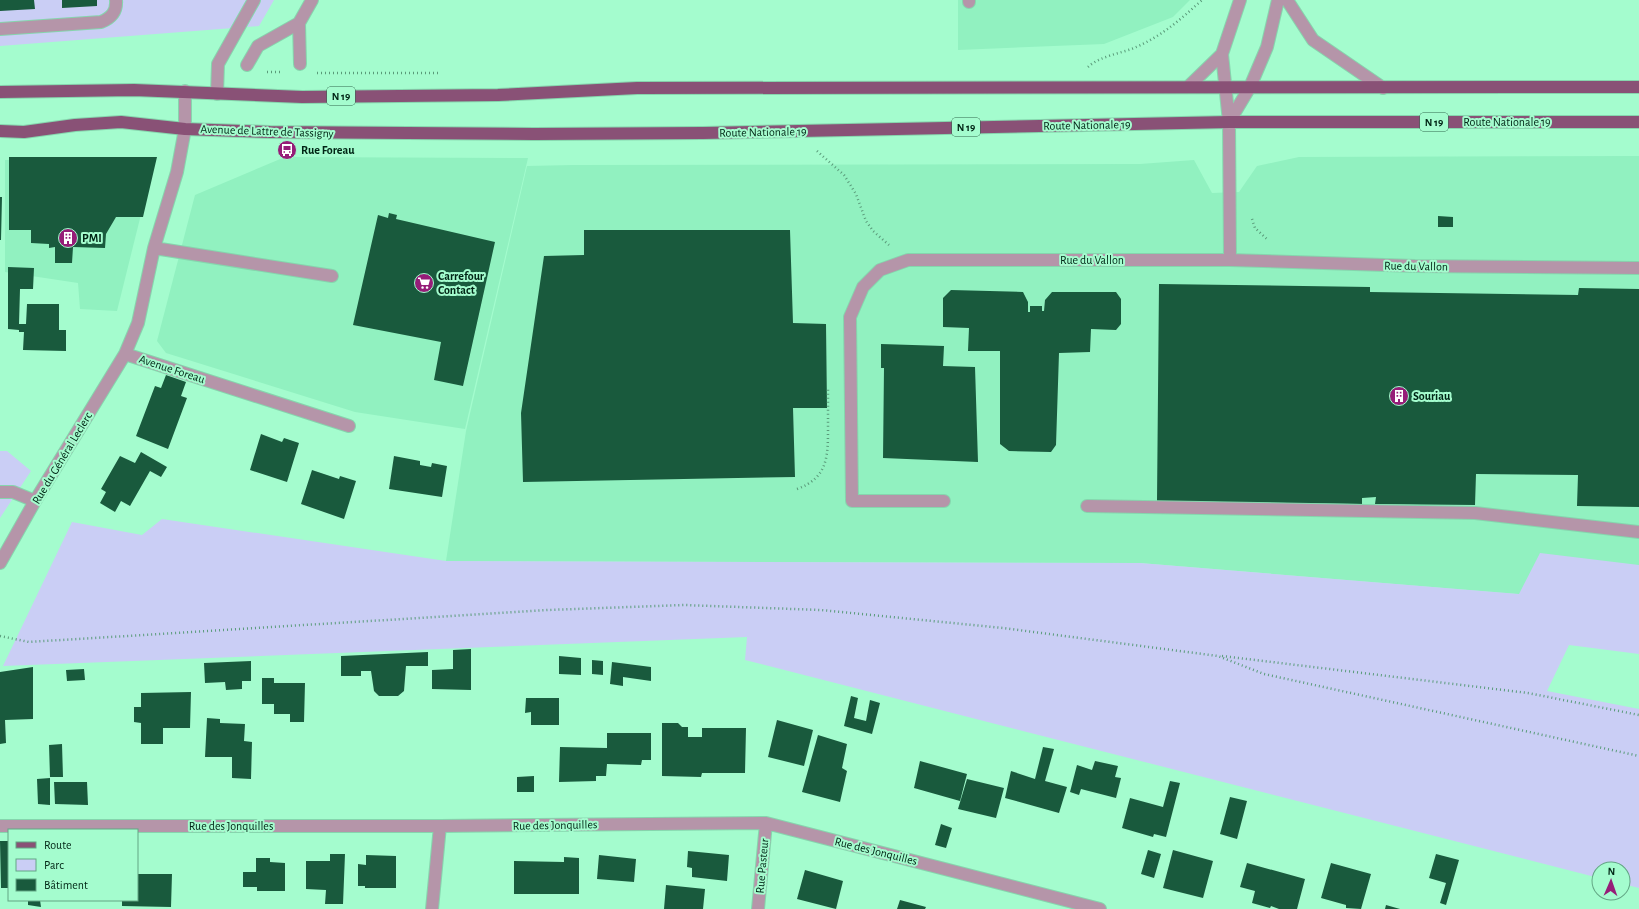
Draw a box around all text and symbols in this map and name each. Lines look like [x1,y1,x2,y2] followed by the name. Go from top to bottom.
[327,87,355,105] road number: N 19
[1420,113,1448,131] road number: N 19
[1463,116,1551,128] street label: Route Nationale 19
[952,118,980,136] road number: N 19
[1043,118,1131,132] street label: Route Nationale 19
[200,123,334,140] street label: Avenue de Lattre de Tassigny
[719,125,807,139] street label: Route Nationale 19
[276,139,298,161] bus stop icon: Rue Foreau
[301,144,355,156] place label: Rue Foreau
[57,227,79,249] building icon: PMI
[82,232,102,244] place label: PMI
[1060,254,1124,266] street label: Rue du Vallon
[1384,259,1448,273] street label: Rue du Vallon
[438,270,485,296] place label: Carrefour Contact
[413,272,435,294] supermarket icon: Carrefour Contact
[138,353,206,385] street label: Avenue Foreau
[1388,385,1410,407] building icon: Souriau
[1413,390,1451,402] place label: Souriau
[30,410,94,506] street label: Rue du Général Leclerc
[513,818,597,832] street label: Rue des Jonquilles
[189,820,273,832] street label: Rue des Jonquilles
[8,829,138,901] legend
[833,835,919,867] street label: Rue des Jonquilles
[754,838,770,894] street label: Rue Pasteur
[44,839,71,851] text: Route
[44,859,64,871] text: Parc
[1591,861,1631,901] north arrow
[1607,866,1615,877] text: N
[44,879,88,891] text: Bâtiment

